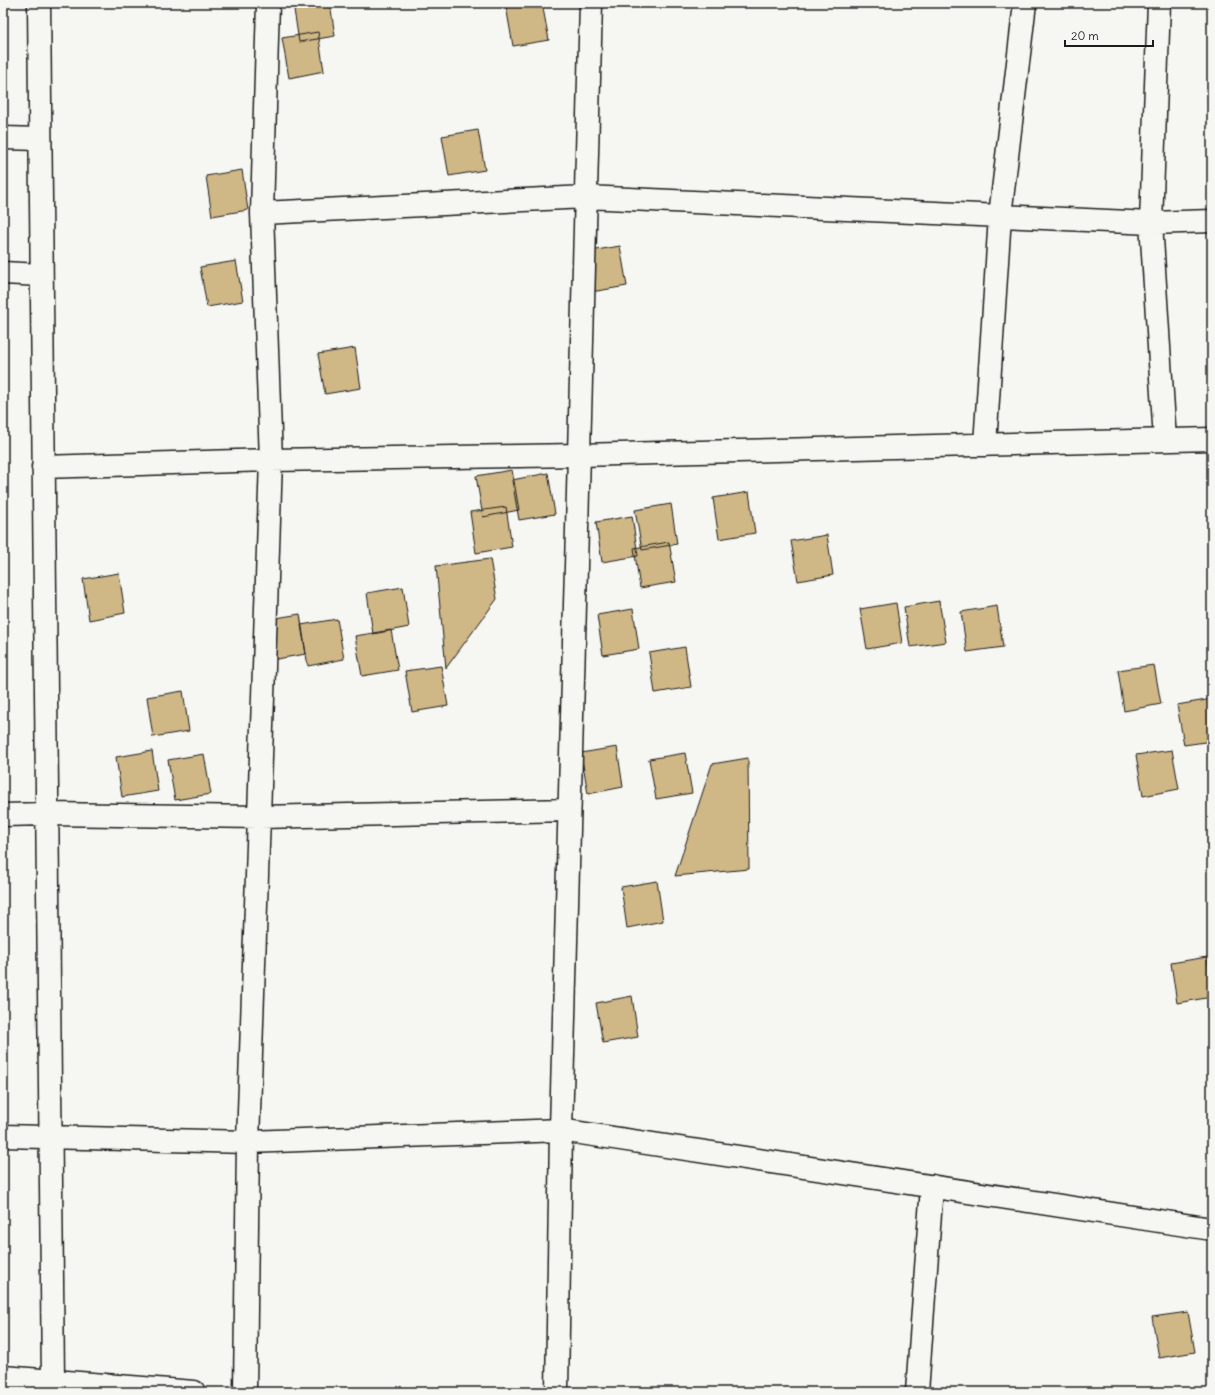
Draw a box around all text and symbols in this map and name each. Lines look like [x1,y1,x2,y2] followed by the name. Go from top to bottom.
[1065,22,1153,48] scale bar
[1071,28,1099,43] text: 20 m

